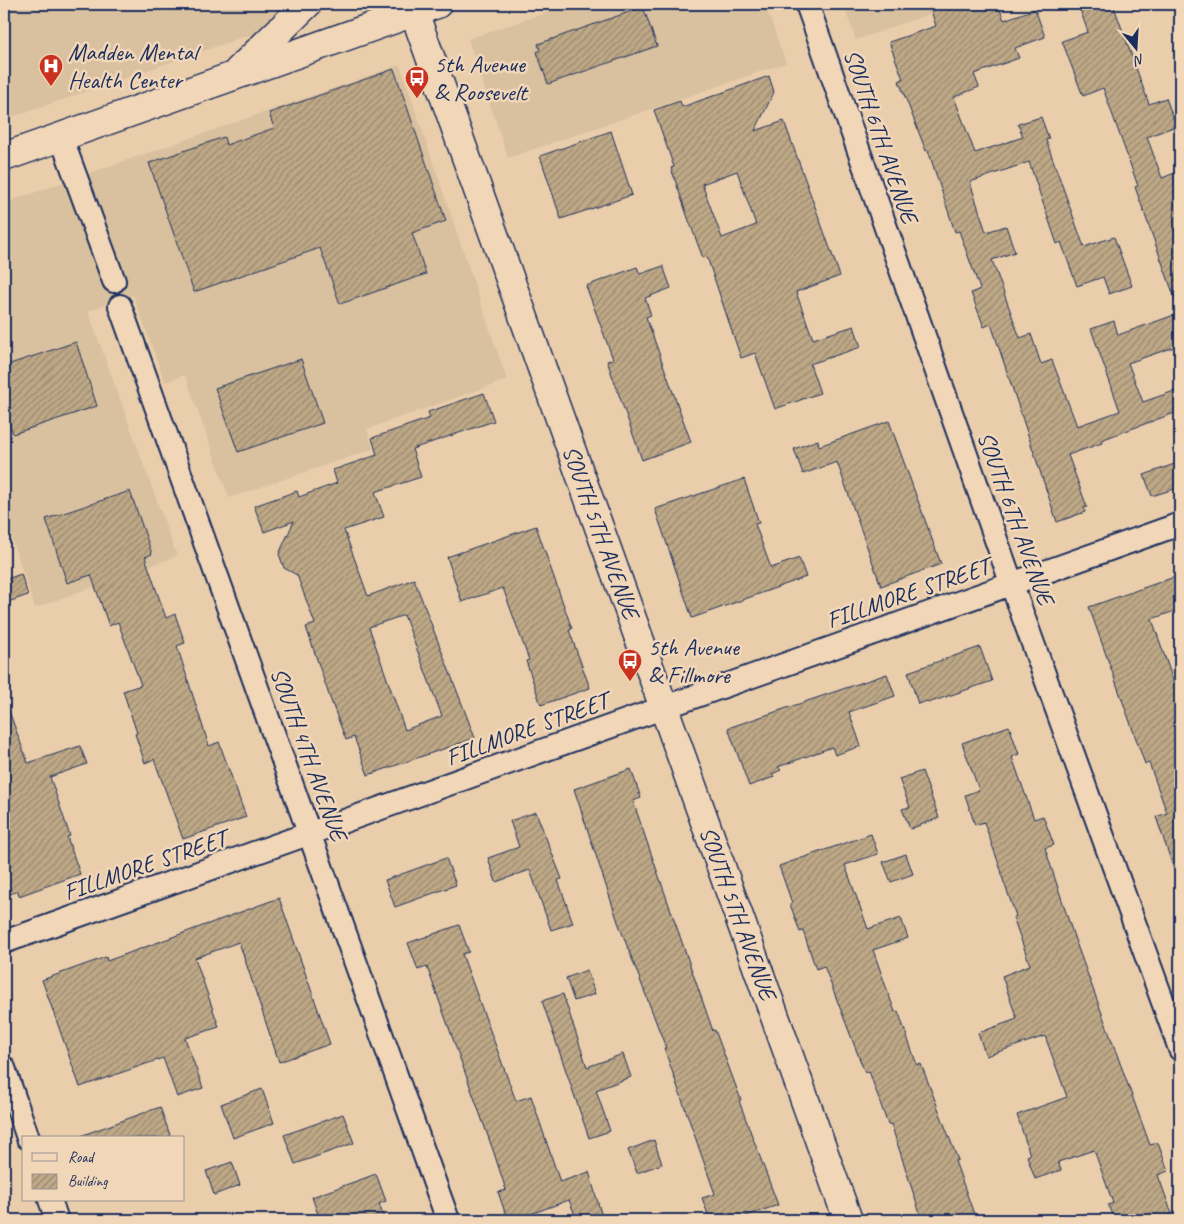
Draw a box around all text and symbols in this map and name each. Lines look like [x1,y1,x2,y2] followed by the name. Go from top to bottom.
[1112,22,1162,72] north arrow
[68,37,201,95] place label: Madden Mental Health Center
[837,45,926,230] street label: SOUTH 6TH AVENUE
[434,49,529,107] place label: 5th Avenue & Roosevelt
[1131,50,1147,70] text: N
[38,53,64,87] hospital icon: Madden Mental Health Center
[404,65,430,99] bus stop icon: 5th Avenue & Roosevelt
[971,427,1062,612] street label: SOUTH 6TH AVENUE
[556,441,647,626] street label: SOUTH 5TH AVENUE
[822,549,999,635] street label: FILLMORE STREET
[648,632,741,690] place label: 5th Avenue & Fillmore
[617,648,643,682] bus stop icon: 5th Avenue & Fillmore
[264,663,355,848] street label: SOUTH 4TH AVENUE
[442,684,618,772] street label: FILLMORE STREET
[59,821,236,907] street label: FILLMORE STREET
[693,822,784,1007] street label: SOUTH 5TH AVENUE
[22,1136,185,1202] legend
[68,1148,95,1167] text: Road
[68,1172,108,1191] text: Building

